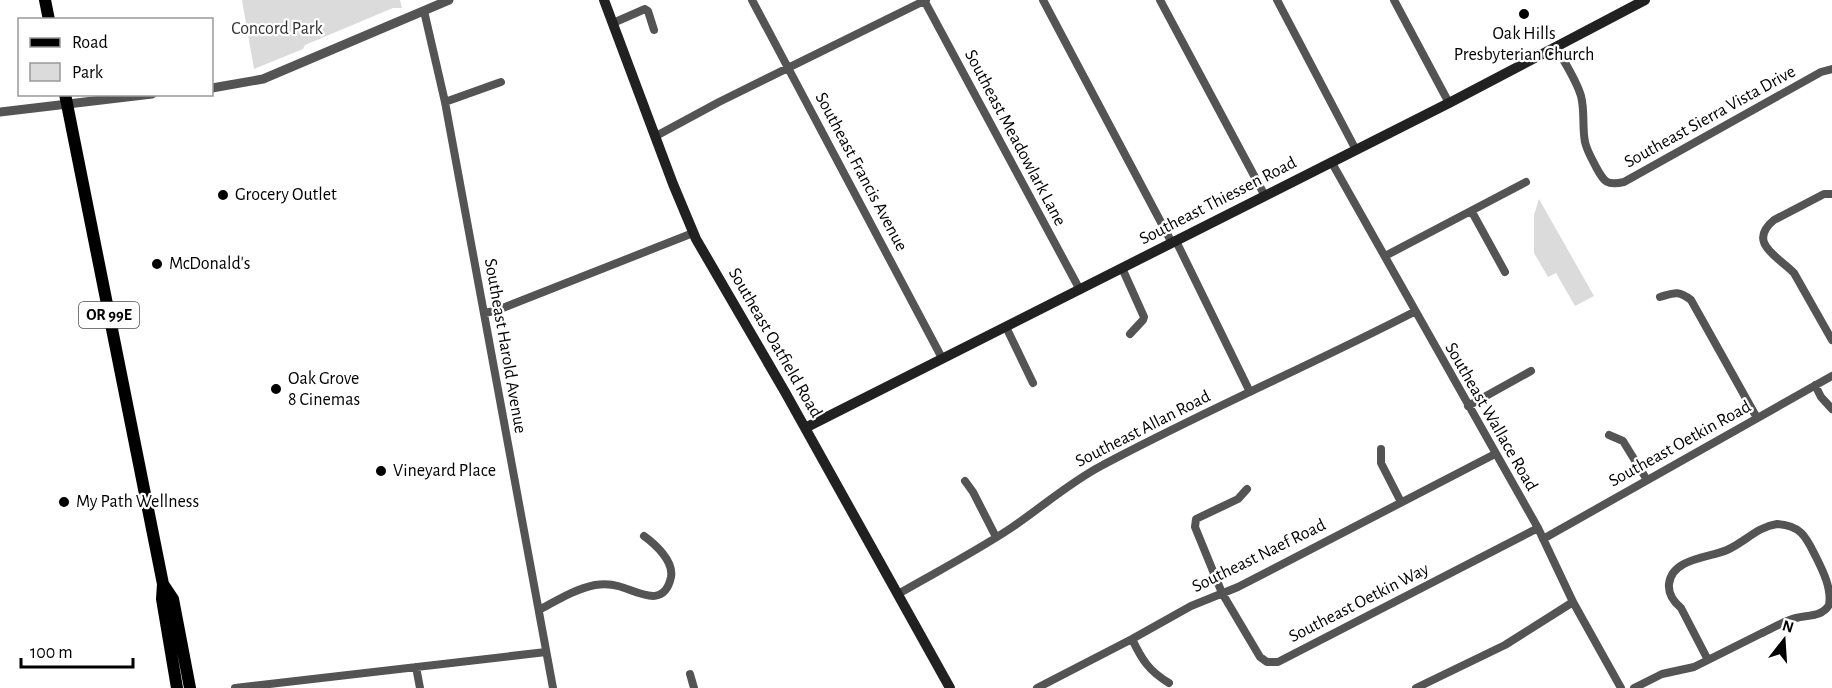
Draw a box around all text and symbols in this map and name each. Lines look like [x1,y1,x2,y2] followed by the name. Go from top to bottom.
[1517,7,1531,21] marker: Oak Hills Presbyterian Church
[18,18,213,96] legend
[231,20,324,38] park label: Concord Park
[1454,25,1594,64] place label: Oak Hills Presbyterian Church
[72,34,108,52] text: Road
[961,47,1069,229] street label: Southeast Meadowlark Lane
[1621,62,1799,172] street label: Southeast Sierra Vista Drive
[72,64,104,82] text: Park
[812,90,910,254] street label: Southeast Francis Avenue
[1137,154,1299,248] street label: Southeast Thiessen Road
[235,186,337,204] place label: Grocery Outlet
[216,188,230,202] marker: Grocery Outlet
[169,255,251,273] place label: McDonald's
[150,257,164,271] marker: McDonald's
[481,257,529,435] street label: Southeast Harold Avenue
[725,265,825,421] street label: Southeast Oatfield Road
[79,302,139,328] road number: OR 99E
[1441,340,1541,494] street label: Southeast Wallace Road
[288,370,360,409] place label: Oak Grove 8 Cinemas
[269,382,283,396] marker: Oak Grove 8 Cinemas
[1073,387,1213,471] street label: Southeast Allan Road
[1606,398,1754,490] street label: Southeast Oetkin Road
[393,462,496,480] place label: Vineyard Place
[374,464,388,478] marker: Vineyard Place
[76,493,199,511] place label: My Path Wellness
[57,495,71,509] marker: My Path Wellness
[1189,516,1329,596] street label: Southeast Naef Road
[1286,560,1432,646] street label: Southeast Oetkin Way
[1754,610,1814,670] north arrow
[1780,617,1796,636] text: N
[21,631,134,669] scale bar
[30,644,73,662] text: 100 m

